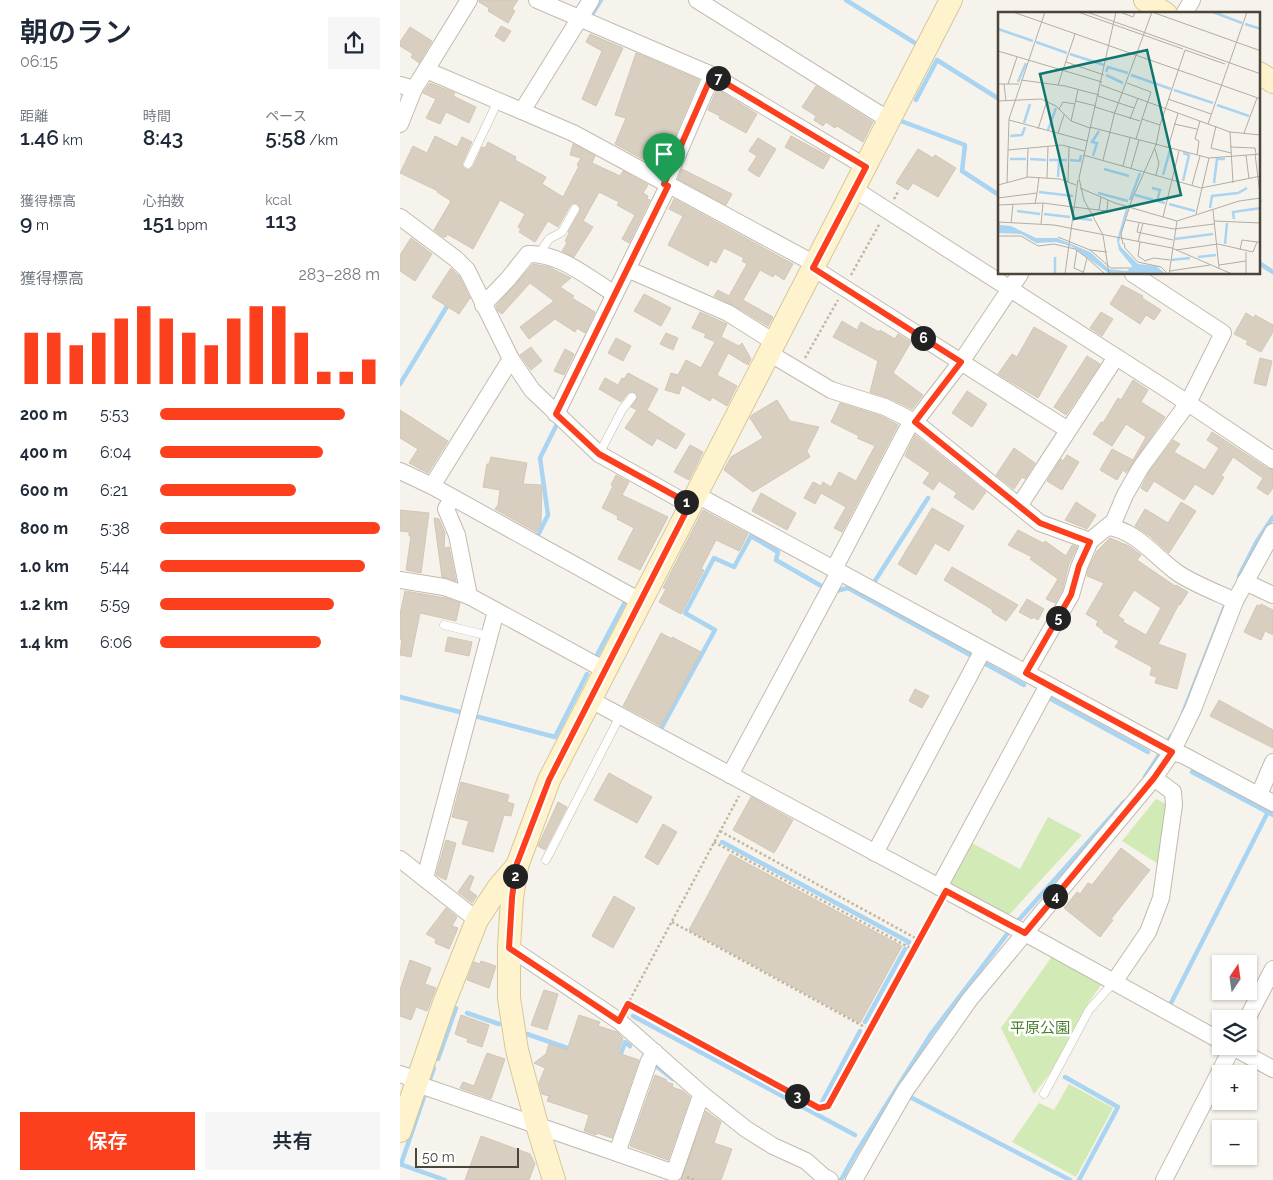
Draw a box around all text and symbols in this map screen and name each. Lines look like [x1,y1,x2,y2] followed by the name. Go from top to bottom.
[998,12,1260,275] inset map
[20,16,132,49] text: 朝のラン
[328,17,380,69] button: share
[20,52,58,71] text: 06:15
[706,66,730,90] pin: 7
[715,70,722,86] text: 7
[20,108,48,124] text: 距離
[143,108,171,124] text: 時間
[265,108,307,124] text: ペース
[20,125,59,150] text: 1.46
[143,125,183,150] text: 8:43
[265,125,306,150] text: 5:58
[59,132,83,148] text: km
[306,132,338,148] text: /km
[643,133,685,184] pin
[650,140,678,168] icon: arrive
[265,192,292,208] text: kcal
[20,193,76,209] text: 獲得標高
[143,193,185,209] text: 心拍数
[265,208,297,233] text: 113
[20,210,32,235] text: 9
[143,210,174,235] text: 151
[32,217,49,233] text: m
[174,217,208,233] text: bpm
[298,265,380,284] text: 283–288 m
[20,269,84,288] text: 獲得標高
[910,326,936,350] pin: 6
[919,330,928,346] text: 6
[20,405,67,424] text: 200 m
[100,405,129,424] text: 5:53
[20,443,68,462] text: 400 m
[100,443,131,462] text: 6:04
[20,481,68,500] text: 600 m
[100,481,128,500] text: 6:21
[674,490,698,514] pin: 1
[683,494,690,510] text: 1
[20,519,68,538] text: 800 m
[100,519,130,538] text: 5:38
[20,557,69,576] text: 1.0 km
[100,557,129,576] text: 5:44
[20,595,68,614] text: 1.2 km
[100,595,130,614] text: 5:59
[1046,606,1070,630] pin: 5
[1055,610,1062,626] text: 5
[20,633,68,652] text: 1.4 km
[100,633,132,652] text: 6:06
[502,864,528,888] pin: 2
[512,868,519,884] text: 2
[1042,884,1068,908] pin: 4
[1052,888,1060,904] text: 4
[1212,955,1258,1000] north arrow
[1212,955,1257,1165] map controls
[1212,1010,1257,1055] button: layers
[1010,1019,1070,1037] park label: 平原公園
[1212,1065,1257,1110] button: +
[784,1084,810,1108] pin: 3
[794,1088,801,1104] text: 3
[20,1112,195,1170] button: 保存
[205,1112,380,1170] button: 共有
[1212,1120,1257,1165] button: −
[415,1145,519,1168] scale bar
[422,1149,455,1165] text: 50 m

